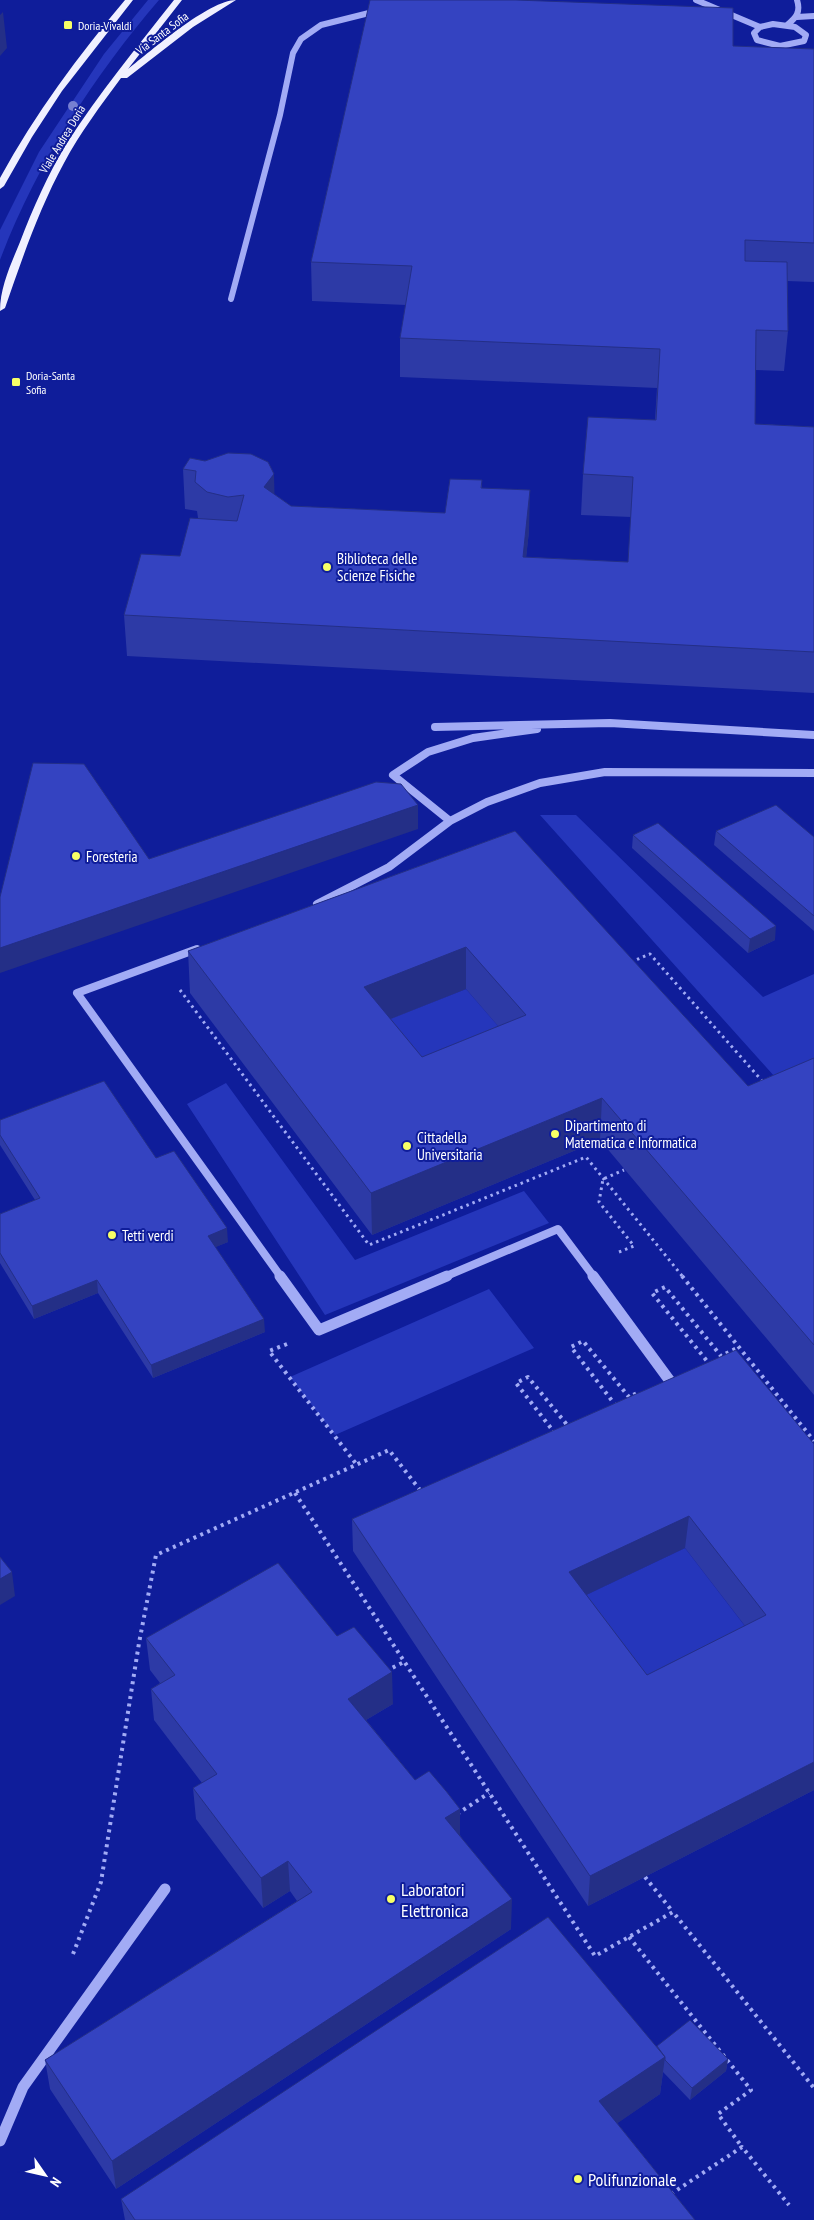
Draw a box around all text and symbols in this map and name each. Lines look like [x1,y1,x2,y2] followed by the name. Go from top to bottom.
[132,8,191,58] street label: Via Santa Sofia
[78,18,132,33] place label: Doria-Vivaldi
[62,19,74,31] marker: Doria-Vivaldi
[35,102,88,177] street label: Viale Andrea Doria
[26,368,75,397] place label: Doria-Santa Sofia
[10,376,22,388] marker: Doria-Santa Sofia
[337,549,418,585] place label: Biblioteca delle Scienze Fisiche
[321,561,333,573] marker: Biblioteca delle Scienze Fisiche
[86,847,138,866] place label: Foresteria
[70,850,82,862] marker: Foresteria
[565,1116,697,1152] place label: Dipartimento di Matematica e Informatica
[417,1128,483,1164] place label: Cittadella Universitaria
[549,1128,561,1140] marker: Dipartimento di Matematica e Informatica
[401,1140,413,1152] marker: Cittadella Universitaria
[122,1226,174,1245] place label: Tetti verdi
[106,1229,118,1241] marker: Tetti verdi
[401,1878,468,1922] place label: Laboratori Elettronica
[385,1893,397,1905] marker: Laboratori Elettronica
[20,2150,70,2200] north arrow
[588,2168,677,2191] place label: Polifunzionale
[572,2173,584,2185] marker: Polifunzionale
[46,2174,65,2190] text: N

